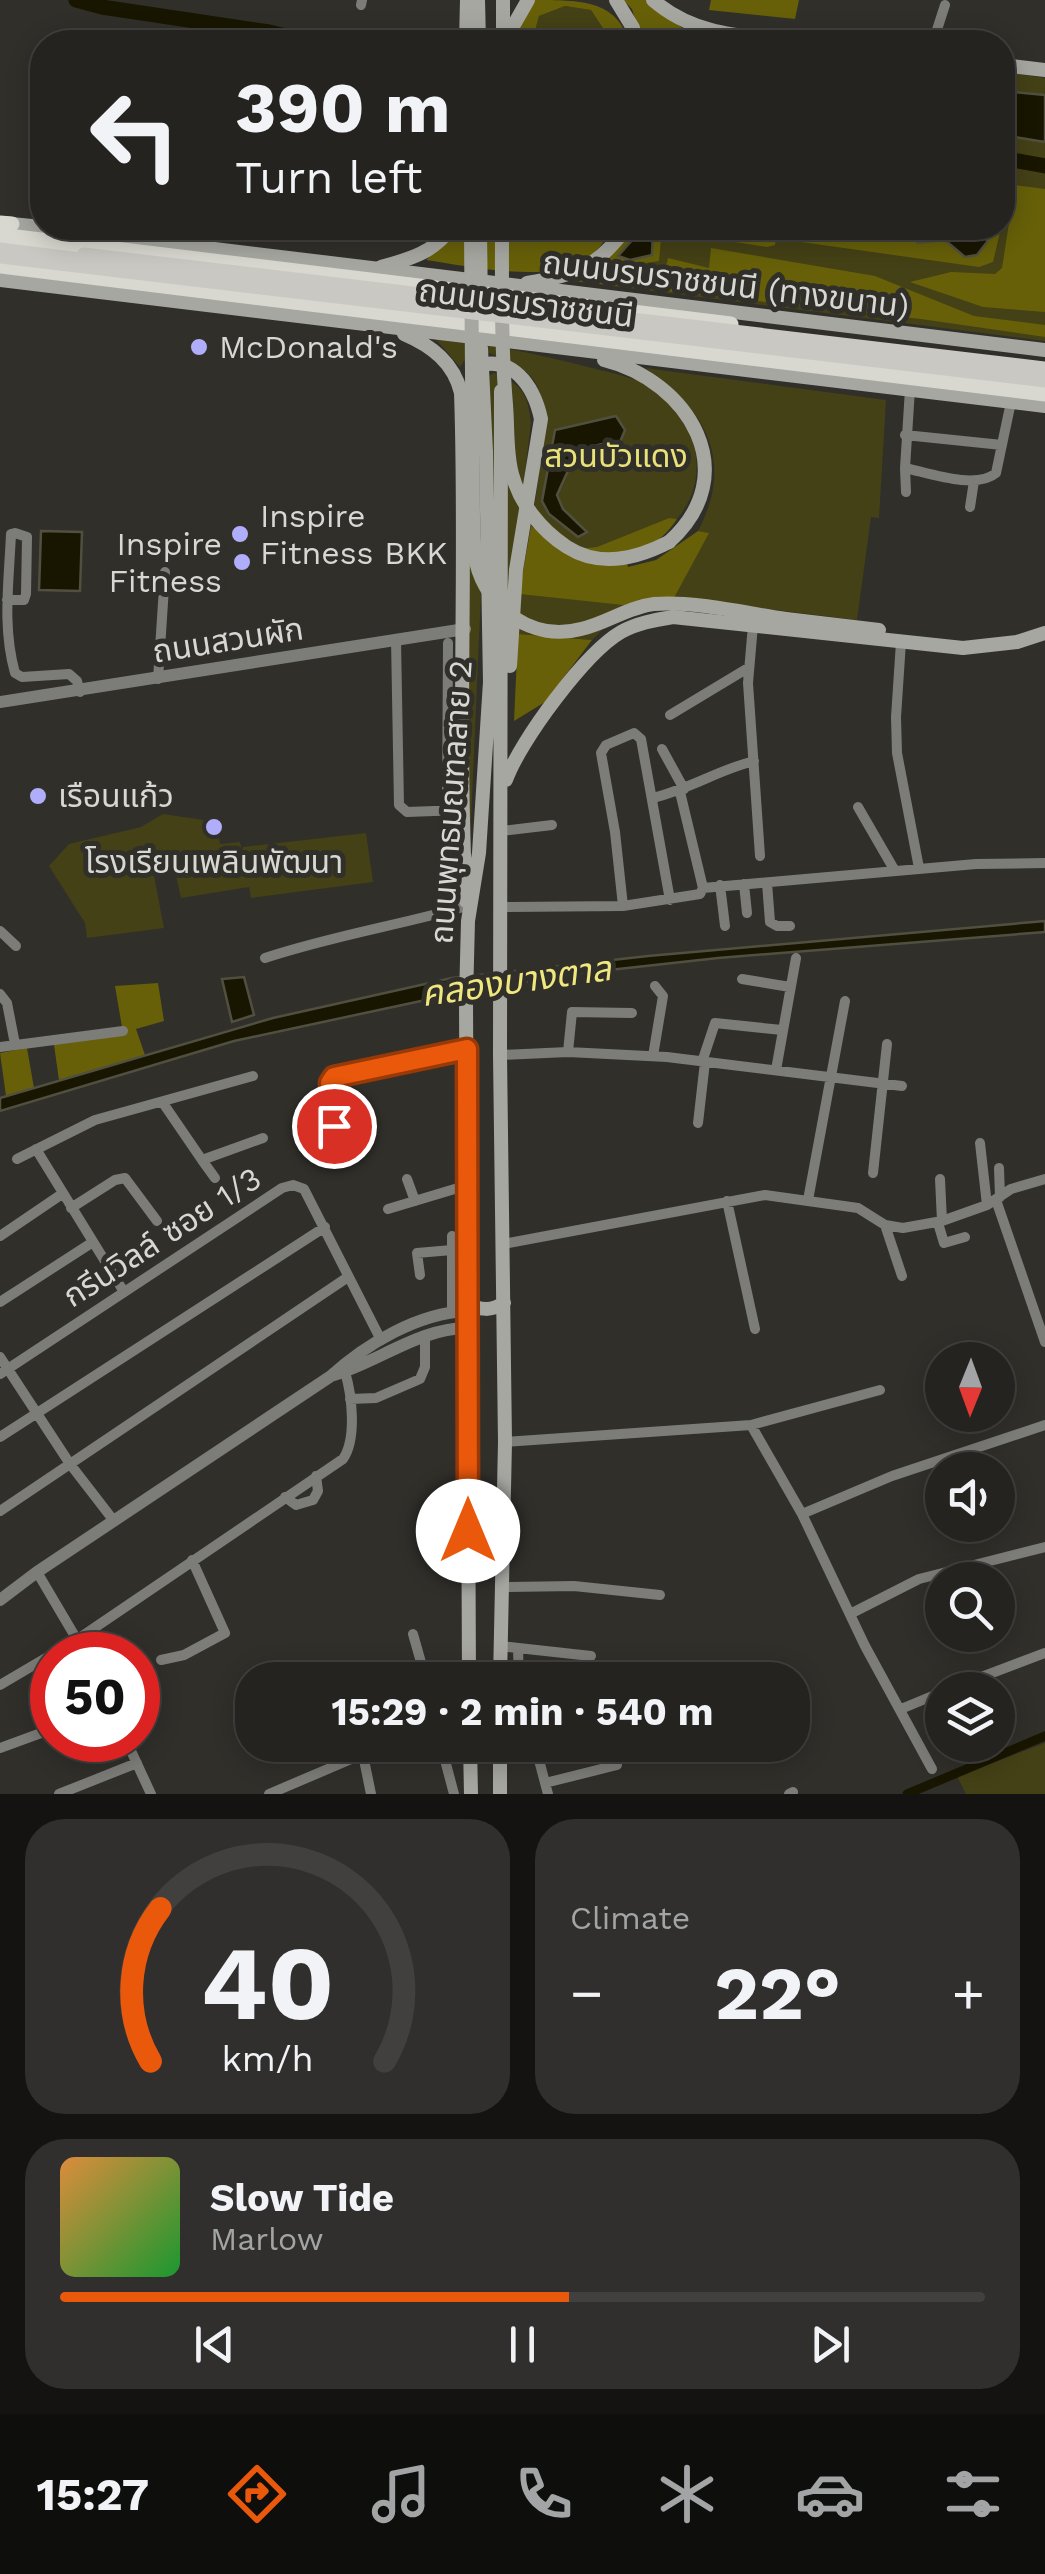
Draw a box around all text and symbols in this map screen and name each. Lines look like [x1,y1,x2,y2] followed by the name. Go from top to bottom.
[235,67,451,149] text: 390 m
[70,70,200,200] icon: left
[235,151,422,204] text: Turn left
[541,243,911,325] street label: ถนนบรมราชชนนี (ทางขนาน)
[416,271,636,335] street label: ถนนบรมราชชนนี
[219,328,398,366] place label: McDonald's
[188,336,210,358] marker: McDonald's
[544,437,688,475] park label: สวนบัวแดง
[260,497,447,572] place label: Inspire Fitness BKK
[229,523,251,545] marker: Inspire Fitness BKK
[109,525,222,600] place label: Inspire Fitness
[231,551,253,573] marker: Inspire Fitness
[150,609,306,671] street label: ถนนสวนผัก
[422,659,480,945] street label: ถนนพุทธมณฑลสาย 2
[58,777,174,815] place label: เรือนแก้ว
[27,785,49,807] marker: เรือนแก้ว
[203,816,225,838] marker: โรงเรียนเพลินพัฒนา
[85,843,343,881] place label: โรงเรียนเพลินพัฒนา
[419,947,614,1015] water label: คลองบางตาล
[292,1084,377,1169] pin
[307,1099,362,1154] icon: arrive
[56,1159,268,1315] street label: กรีนวิลล์ ซอย 1/3
[925,1342,1015,1432] north arrow
[925,1342,1015,1762] map controls
[925,1452,1015,1542] button: sound
[416,1479,520,1583] position arrow
[925,1562,1015,1652] button: search
[30,1632,160,1762] speed limit sign: 50
[925,1672,1015,1762] button: layers
[331,1690,714,1734] text: 15:29 · 2 min · 540 m
[570,1899,690,1937] text: Climate
[200,1922,335,2044] text: 40
[714,1949,841,2037] text: 22°
[570,1961,603,2025] text: −
[952,1961,985,2025] text: +
[221,2038,314,2080] text: km/h
[210,2176,394,2220] text: Slow Tide
[210,2220,324,2258] text: Marlow
[187,2317,242,2372] icon: previous
[495,2317,550,2372] icon: pause
[803,2317,858,2372] icon: next
[222,2459,292,2529] icon: directions
[366,2459,436,2529] icon: music
[509,2459,579,2529] icon: phone
[652,2459,722,2529] icon: climate
[795,2459,865,2529] icon: car
[938,2459,1008,2529] icon: filters
[37,2468,149,2521] text: 15:27

